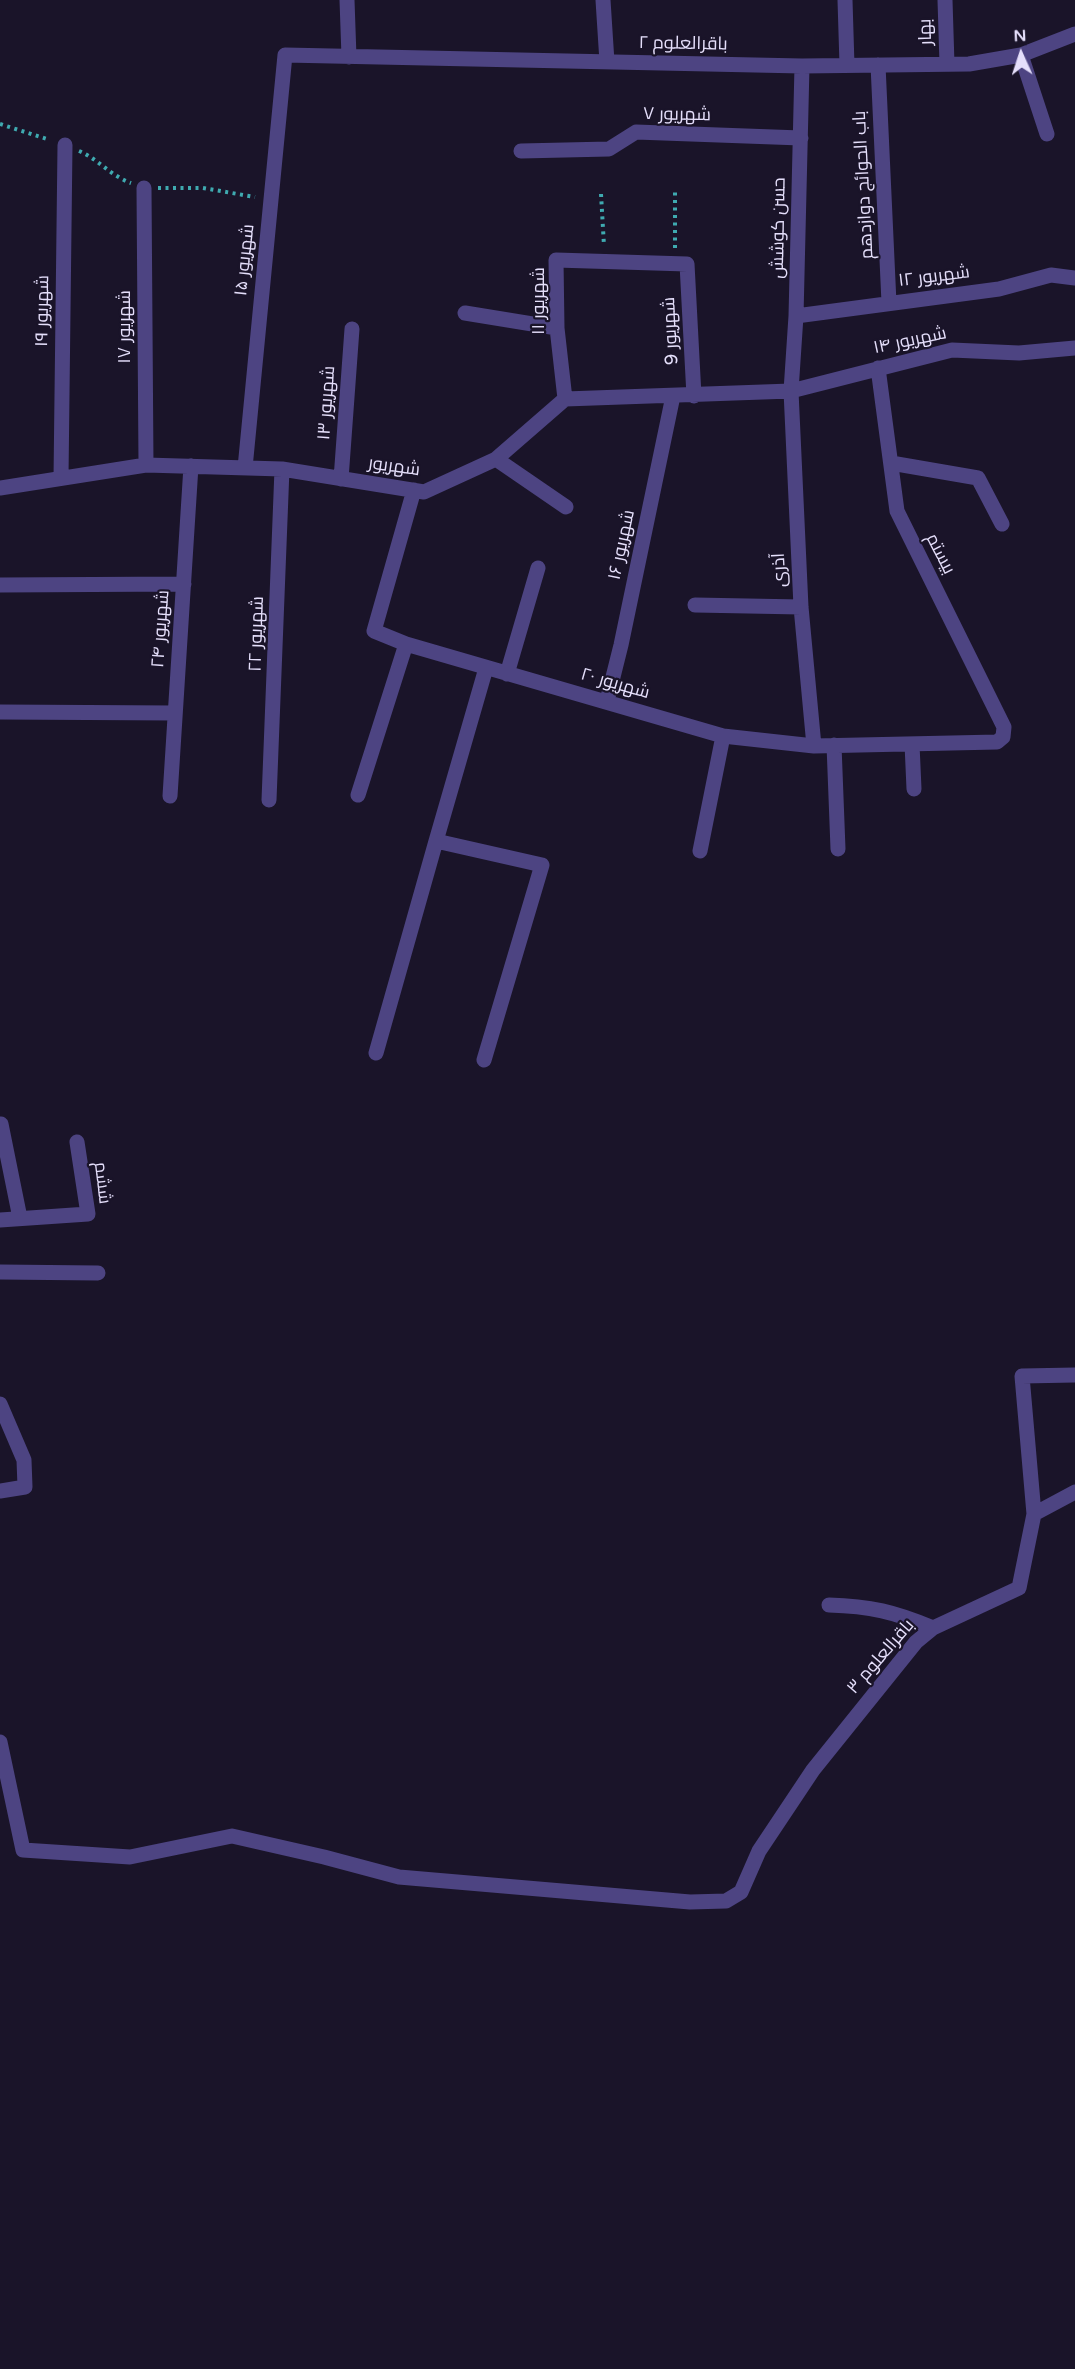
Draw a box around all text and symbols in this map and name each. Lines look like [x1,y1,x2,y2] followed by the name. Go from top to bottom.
[915,18,937,46] street label: بهار
[991,24,1051,84] north arrow
[1013,26,1027,46] text: N
[638,32,728,56] street label: باقرالعلوم ۲
[643,104,711,126] street label: شهریور ۷
[849,110,879,260] street label: باب الحوائج دوازدهم
[767,177,791,279] street label: حسن کوشش
[230,223,260,297] street label: شهریور ۱۵
[897,262,971,292] street label: شهریور ۱۲
[528,267,550,335] street label: شهریور ۱۱
[32,275,54,347] street label: شهریور ۱۹
[114,290,136,364] street label: شهریور ۱۷
[658,296,684,366] street label: شهریور 9
[871,323,949,359] street label: شهریور ۱۴
[314,365,340,441] street label: شهریور ۱۳
[367,453,421,481] street label: شهریور
[604,508,640,582] street label: شهریور ۱۶
[921,530,959,578] street label: بیستم
[768,552,792,588] street label: آذری
[147,589,175,669] street label: شهریور ۲۴
[245,596,269,672] street label: شهریور ۲۲
[578,664,652,704] street label: شهریور ۲۰
[89,1161,115,1205] street label: ششم
[843,1615,919,1699] street label: باقرالعلوم ۳

